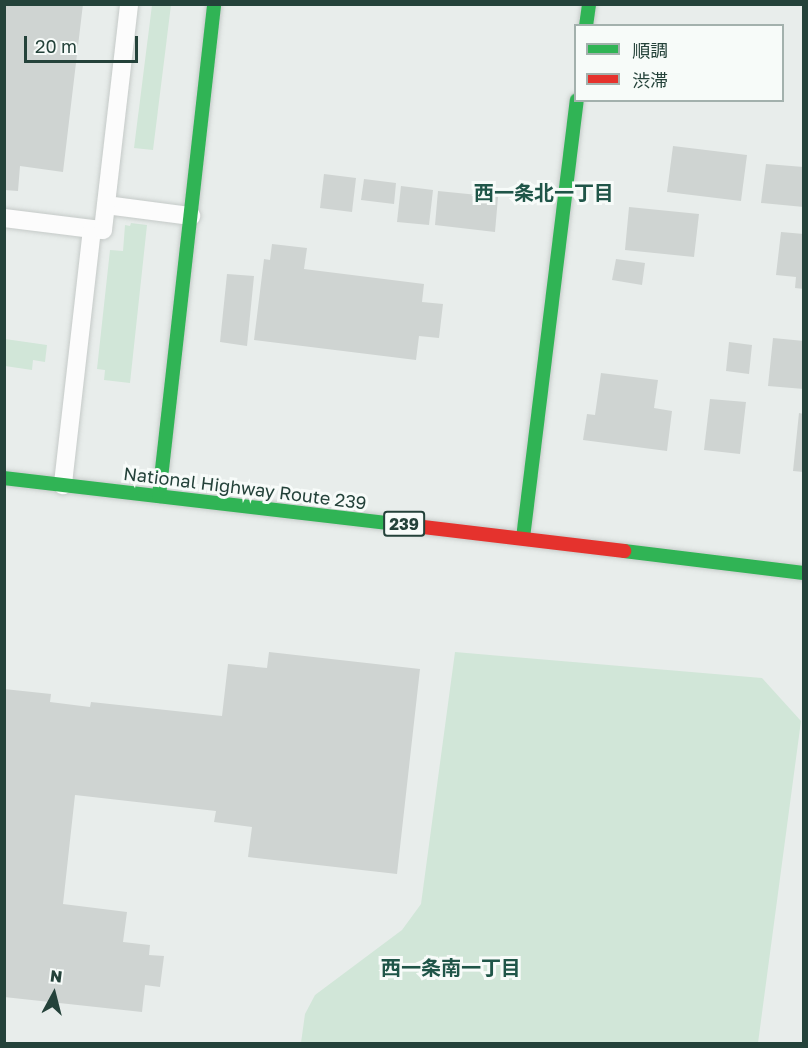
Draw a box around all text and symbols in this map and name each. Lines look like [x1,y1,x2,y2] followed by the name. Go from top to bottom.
[27,24,141,62] scale bar
[574,24,784,102] legend
[35,35,77,57] text: 20 m
[632,39,668,61] text: 順調
[632,69,668,91] text: 渋滞
[474,180,614,204] district label: 西一条北一丁目
[122,462,368,514] street label: National Highway Route 239
[383,511,425,537] road number: 239
[381,955,521,979] district label: 西一条南一丁目
[24,964,84,1024] north arrow
[49,965,63,987] text: N

